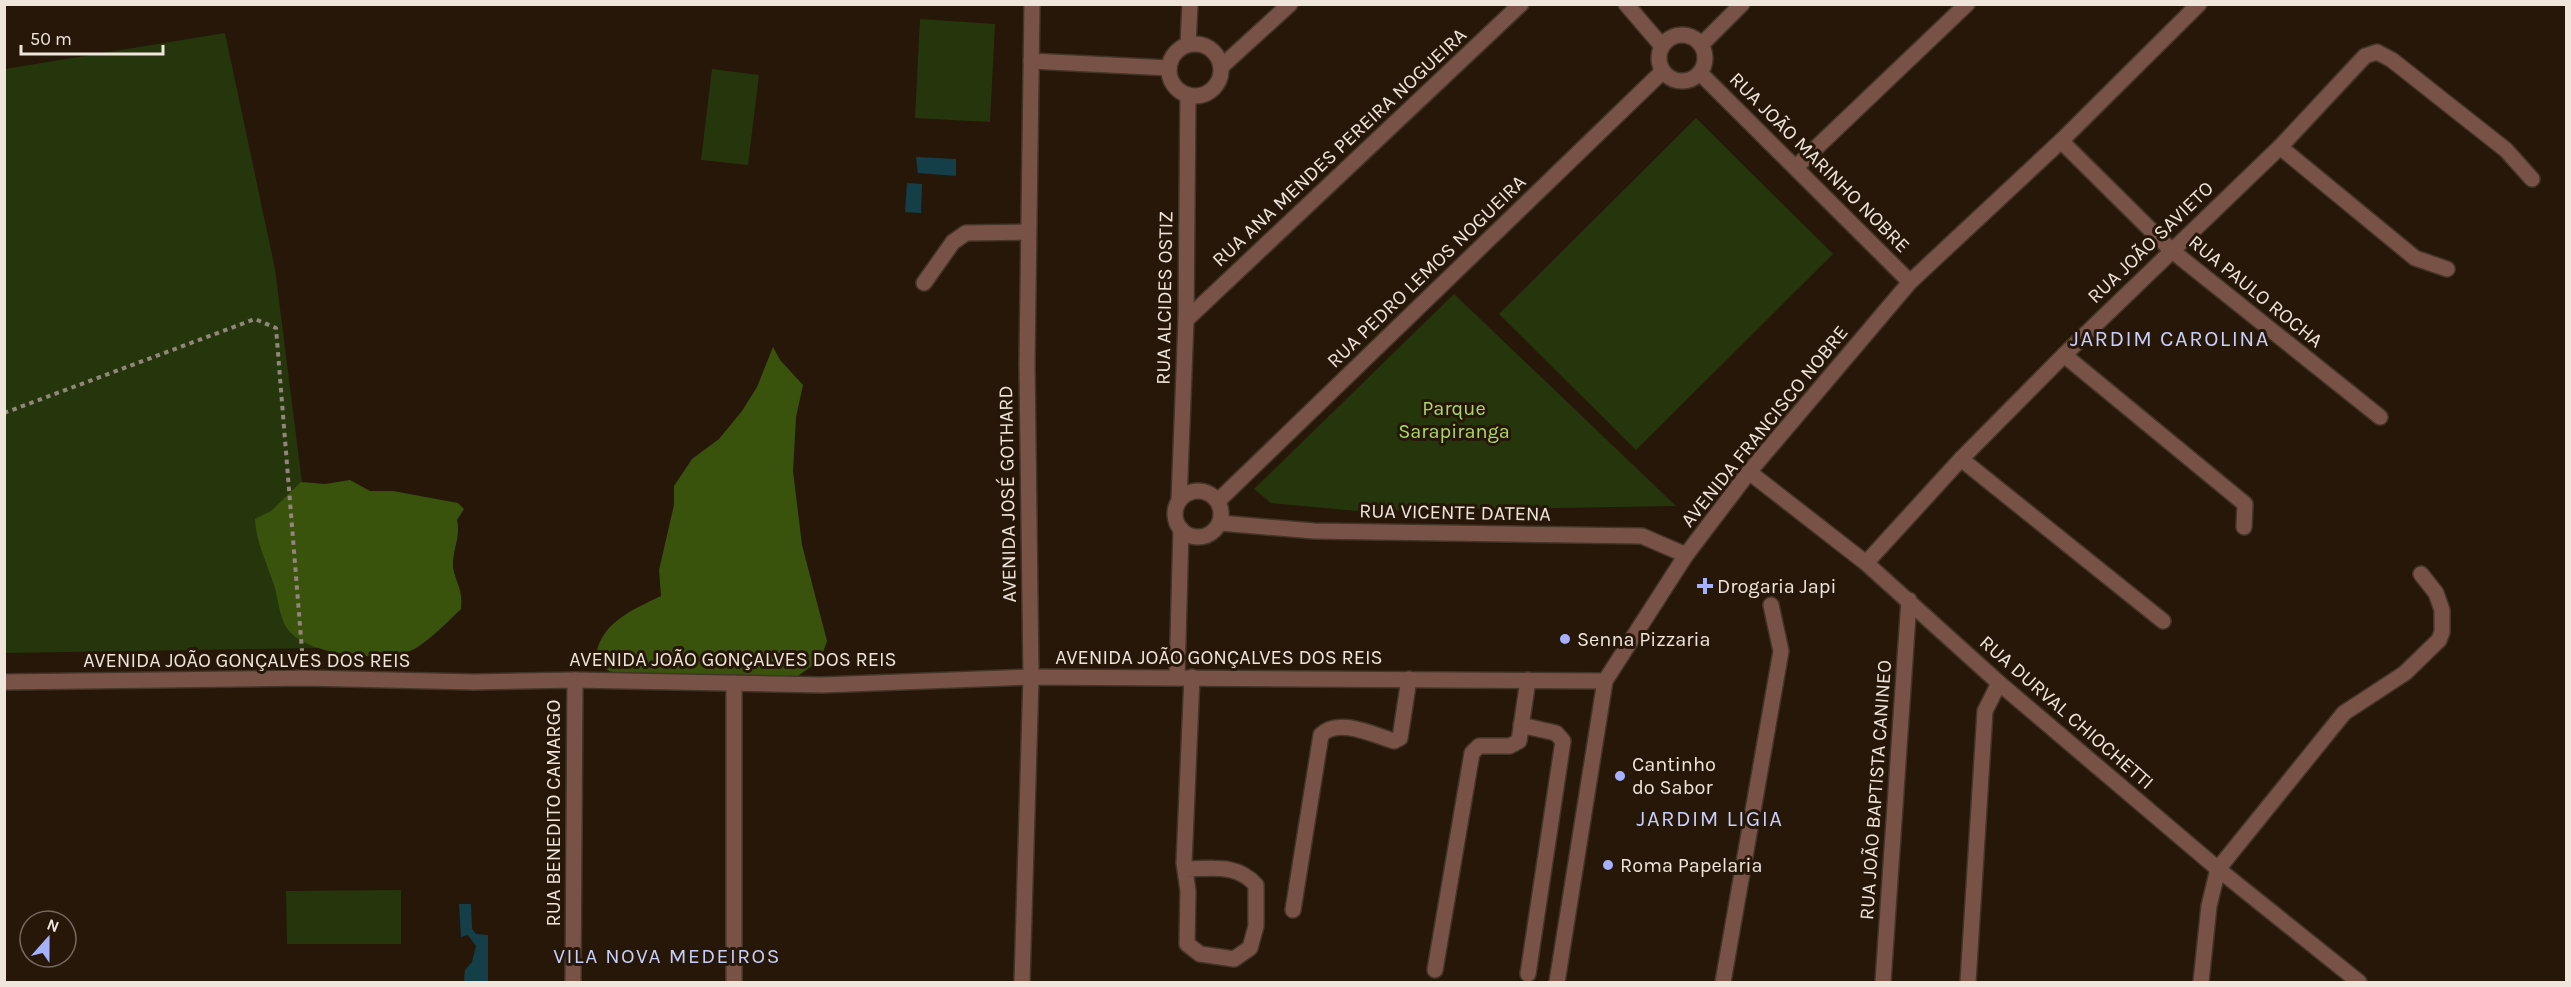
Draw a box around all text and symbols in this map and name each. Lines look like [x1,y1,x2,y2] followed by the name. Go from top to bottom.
[21,18,164,56] scale bar
[1207,23,1471,271] street label: RUA ANA MENDES PEREIRA NOGUEIRA
[30,28,72,50] text: 50 m
[1725,68,1914,257] street label: RUA JOÃO MARINHO NOBRE
[1322,170,1531,372] street label: RUA PEDRO LEMOS NOGUEIRA
[2083,177,2218,308] street label: RUA JOÃO SAVIETO
[1151,211,1178,385] street label: RUA ALCIDES OSTIZ
[2184,230,2327,352] street label: RUA PAULO ROCHA
[1676,321,1853,532] street label: AVENIDA FRANCISCO NOBRE
[2070,326,2270,352] district label: JARDIM CAROLINA
[993,385,1021,603] street label: AVENIDA JOSÉ GOTHARD
[1398,397,1510,443] park label: Parque Sarapiranga
[1359,499,1551,526] street label: RUA VICENTE DATENA
[1717,575,1836,598] place label: Drogaria Japi
[1698,579,1712,593] marker: Drogaria Japi
[1577,628,1710,651] place label: Senna Pizzaria
[1975,631,2158,794] street label: RUA DURVAL CHIOCHETTI
[1558,632,1572,646] marker: Senna Pizzaria
[1055,646,1383,669] street label: AVENIDA JOÃO GONÇALVES DOS REIS
[569,648,897,671] street label: AVENIDA JOÃO GONÇALVES DOS REIS
[83,649,411,672] street label: AVENIDA JOÃO GONÇALVES DOS REIS
[1855,659,1896,921] street label: RUA JOÃO BAPTISTA CANINEO
[542,700,565,926] street label: RUA BENEDITO CAMARGO
[1632,753,1716,799] place label: Cantinho do Sabor
[1613,769,1627,783] marker: Cantinho do Sabor
[1637,806,1783,832] district label: JARDIM LIGIA
[1620,854,1763,877] place label: Roma Papelaria
[1601,858,1615,872] marker: Roma Papelaria
[18,909,78,969] north arrow
[44,915,62,936] text: N
[553,944,781,968] district label: VILA NOVA MEDEIROS

